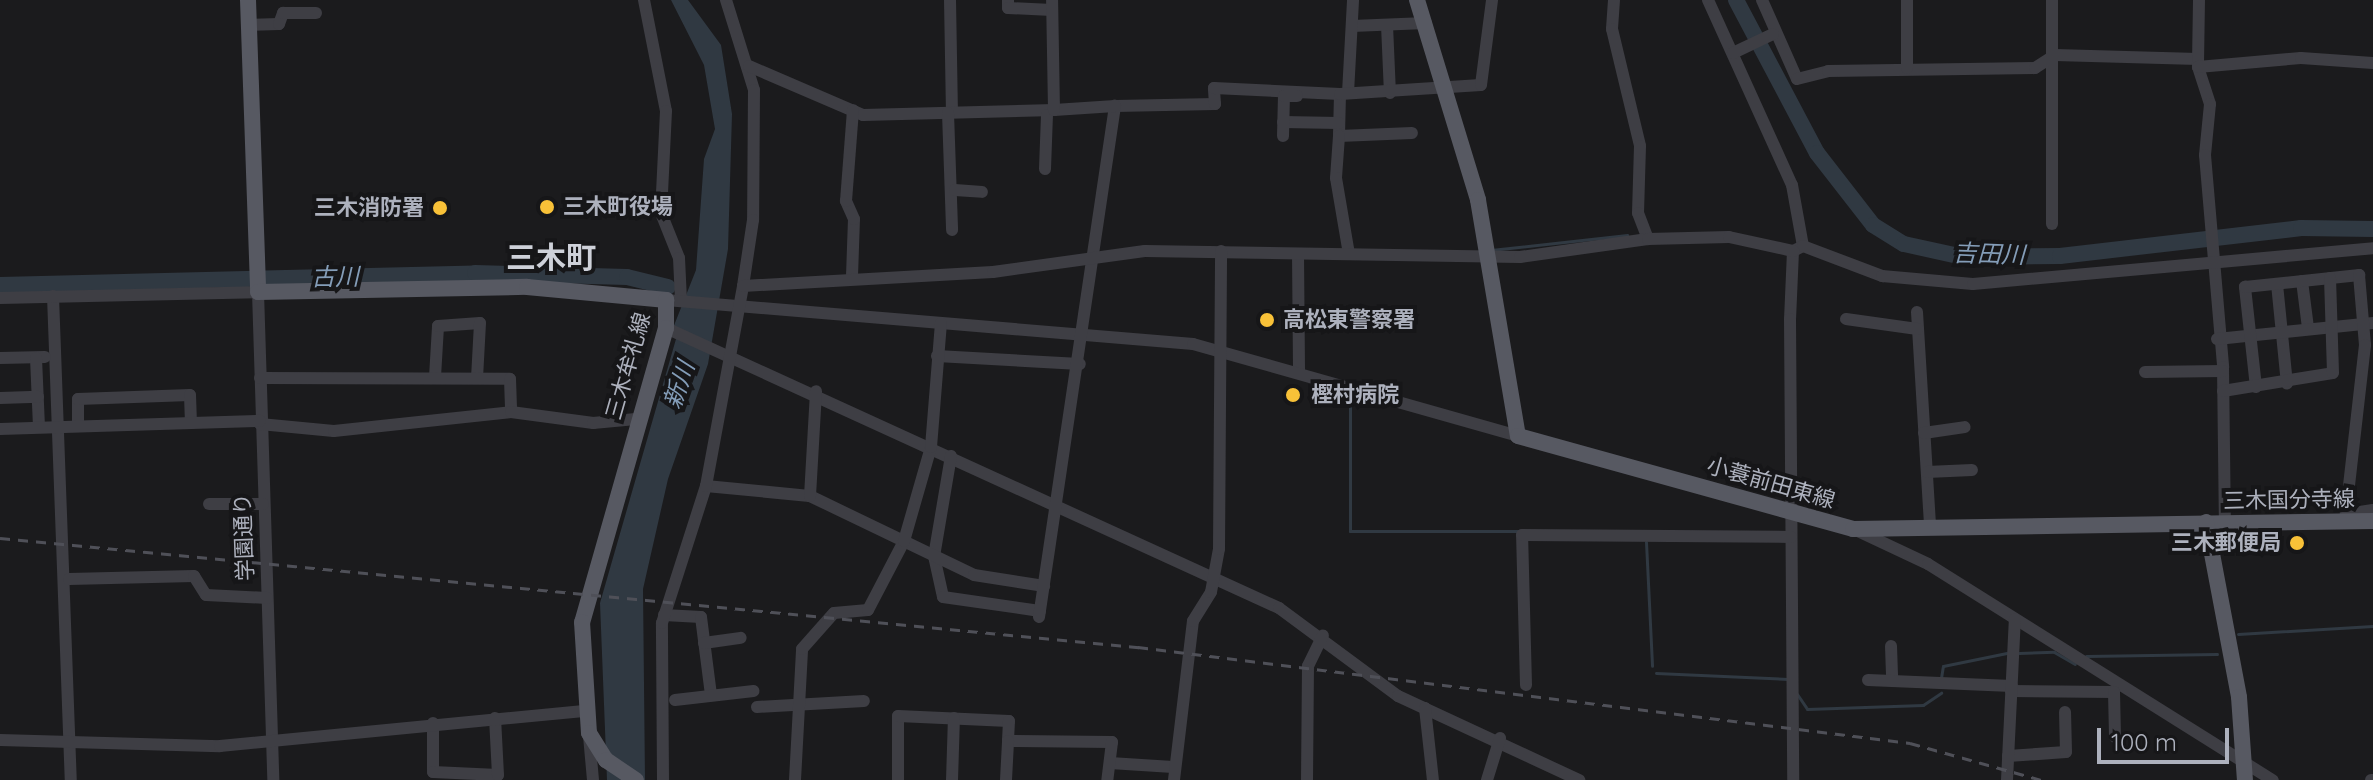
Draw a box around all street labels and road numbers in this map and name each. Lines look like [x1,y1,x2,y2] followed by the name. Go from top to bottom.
[600,309,656,423] street label: 三木牟礼線
[1704,452,1838,514] street label: 小蓑前田東線
[2223,486,2355,514] street label: 三木国分寺線
[229,493,259,581] street label: 学園通り

